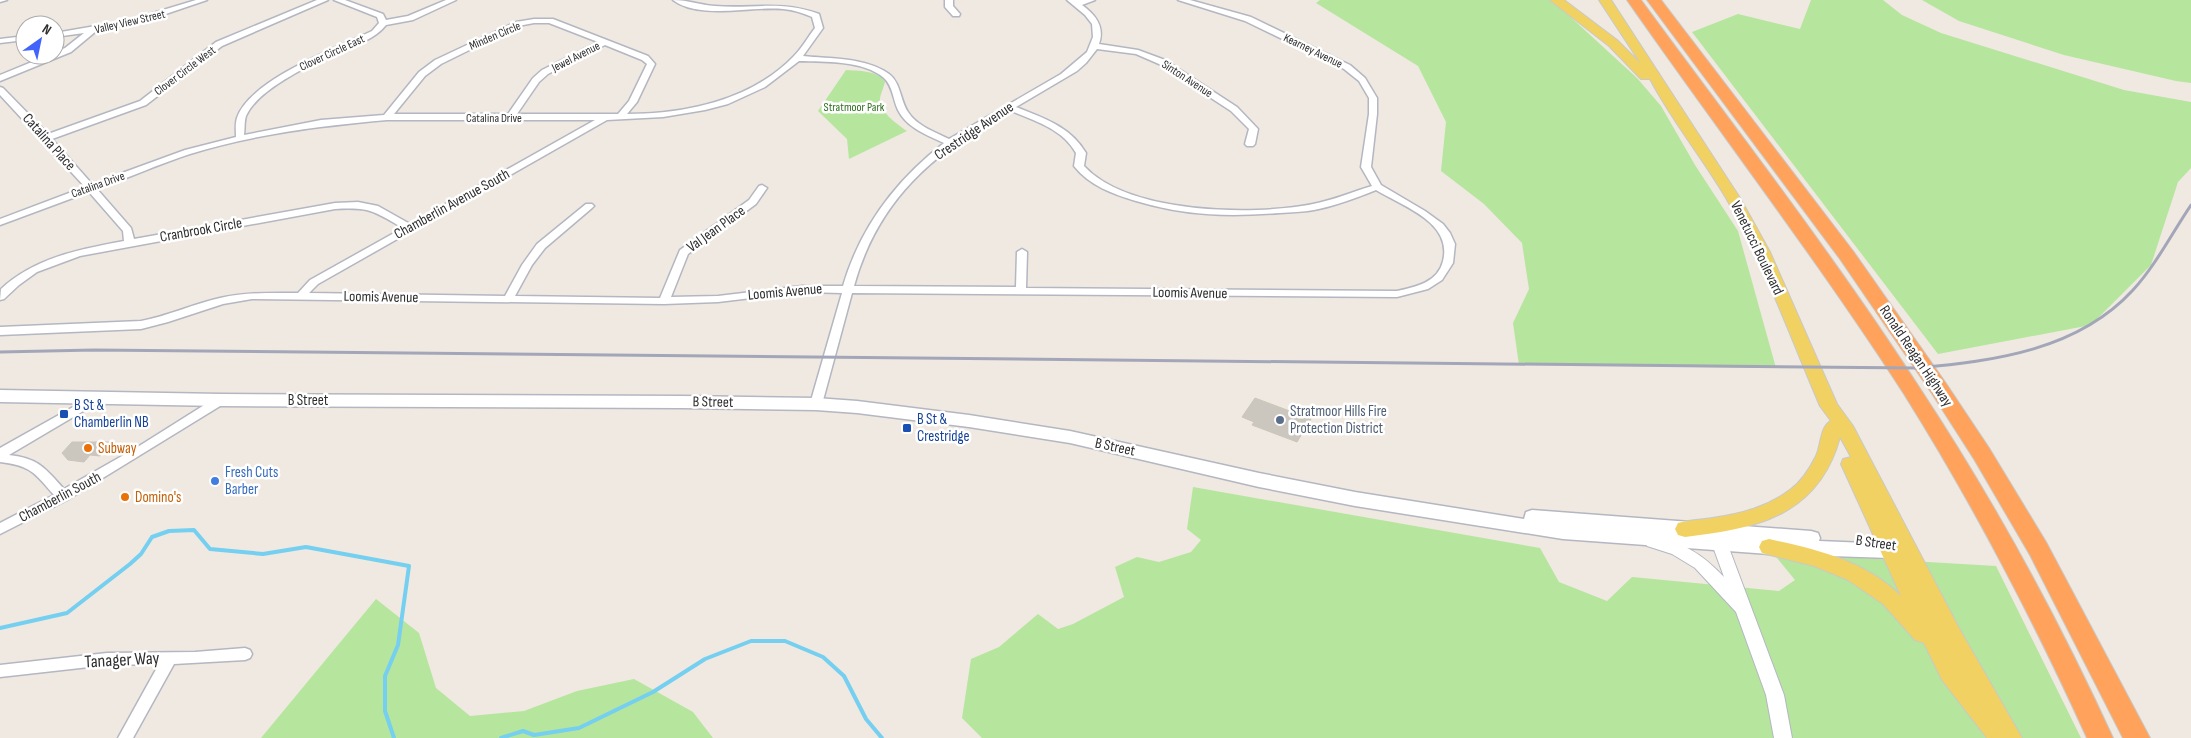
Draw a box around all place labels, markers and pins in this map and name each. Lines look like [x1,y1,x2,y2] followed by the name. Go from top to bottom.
[74,396,149,432] place label: B St & Chamberlin NB
[1290,402,1387,438] place label: Stratmoor Hills Fire Protection District
[58,408,70,420] marker: B St & Chamberlin NB
[917,410,970,446] place label: B St & Crestridge
[1274,414,1286,426] marker: Stratmoor Hills Fire Protection District
[901,422,913,434] marker: B St & Crestridge
[98,439,137,458] place label: Subway
[82,442,94,454] marker: Subway
[225,463,278,499] place label: Fresh Cuts Barber
[209,475,221,487] marker: Fresh Cuts Barber
[135,488,181,507] place label: Domino's
[119,491,131,503] marker: Domino's

